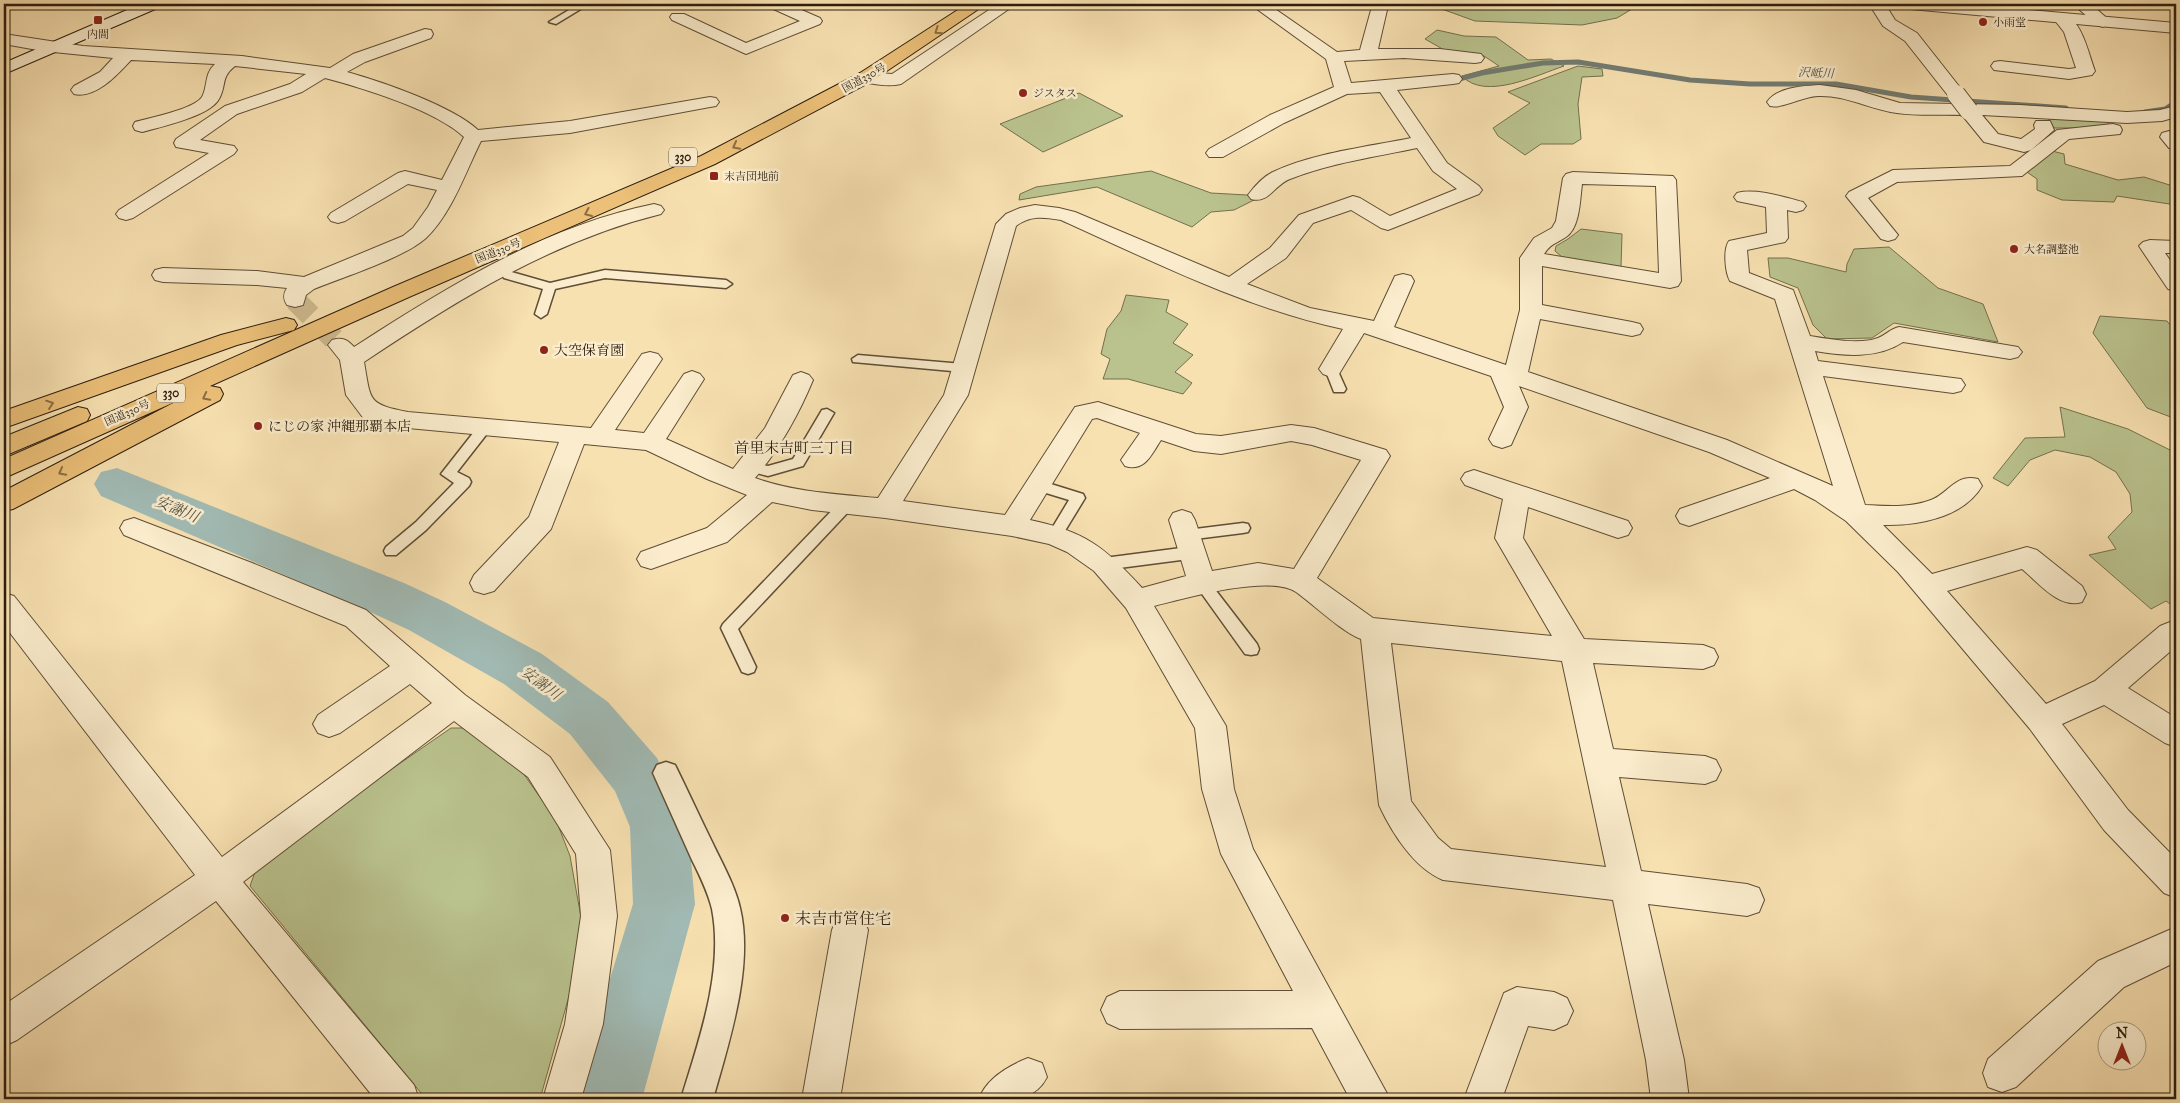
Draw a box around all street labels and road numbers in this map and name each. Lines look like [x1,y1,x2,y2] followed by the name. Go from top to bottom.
[840,61,888,95] street label: 国道330号
[669,148,697,166] road number: 330
[473,236,523,266] street label: 国道330号
[157,383,185,402] road number: 330
[102,397,152,429] street label: 国道330号

